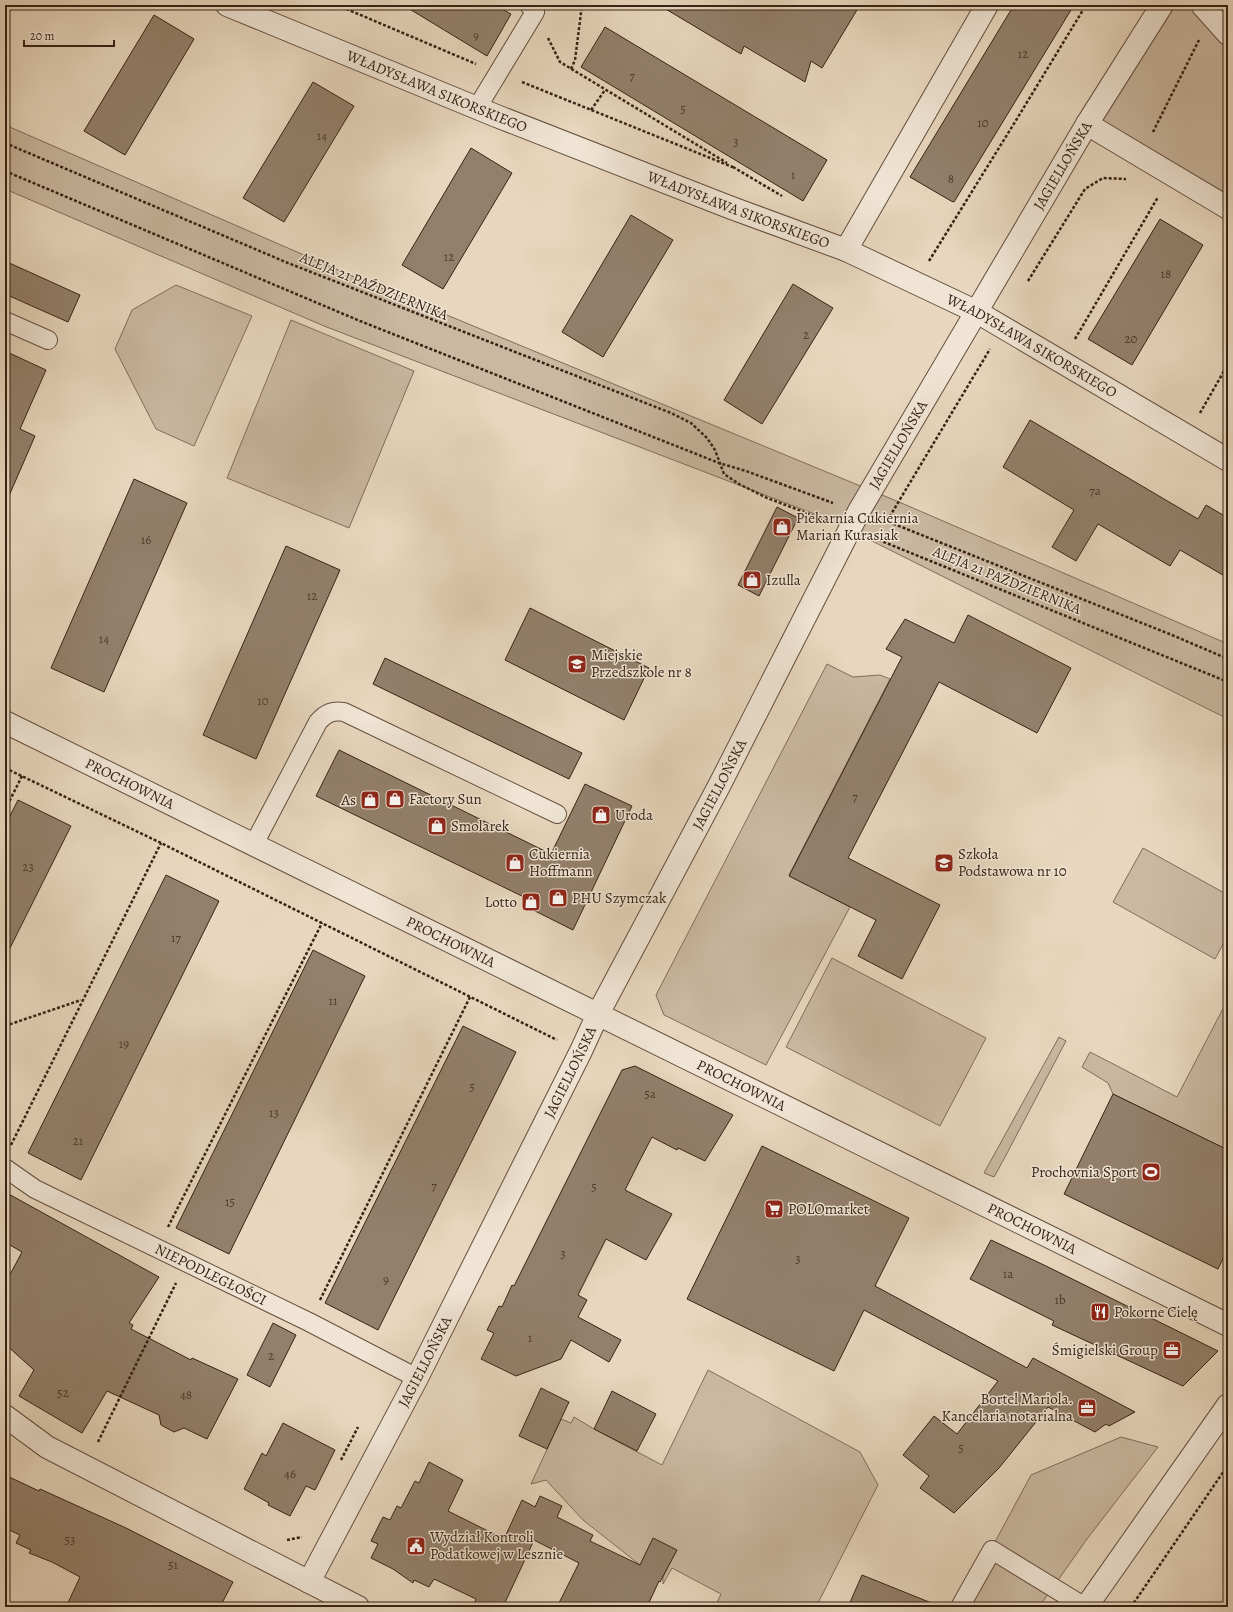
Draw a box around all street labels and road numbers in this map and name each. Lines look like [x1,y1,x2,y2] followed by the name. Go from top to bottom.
[343,45,530,137] street label: WŁADYSŁAWA SIKORSKIEGO
[1029,117,1097,214] street label: JAGIELLOŃSKA
[644,166,832,253] street label: WŁADYSŁAWA SIKORSKIEGO
[296,247,451,325] street label: ALEJA 21 PAŹDZIERNIKA
[942,289,1121,402] street label: WŁADYSŁAWA SIKORSKIEGO
[864,396,932,493] street label: JAGIELLOŃSKA
[929,541,1084,619] street label: ALEJA 21 PAŹDZIERNIKA
[688,735,751,833] street label: JAGIELLOŃSKA
[82,753,178,814] street label: PROCHOWNIA
[403,911,499,972] street label: PROCHOWNIA
[539,1023,601,1121] street label: JAGIELLOŃSKA
[693,1055,790,1116] street label: PROCHOWNIA
[984,1198,1080,1259] street label: PROCHOWNIA
[152,1239,270,1310] street label: NIEPODLEGŁOŚCI
[393,1312,457,1411] street label: JAGIELLOŃSKA

